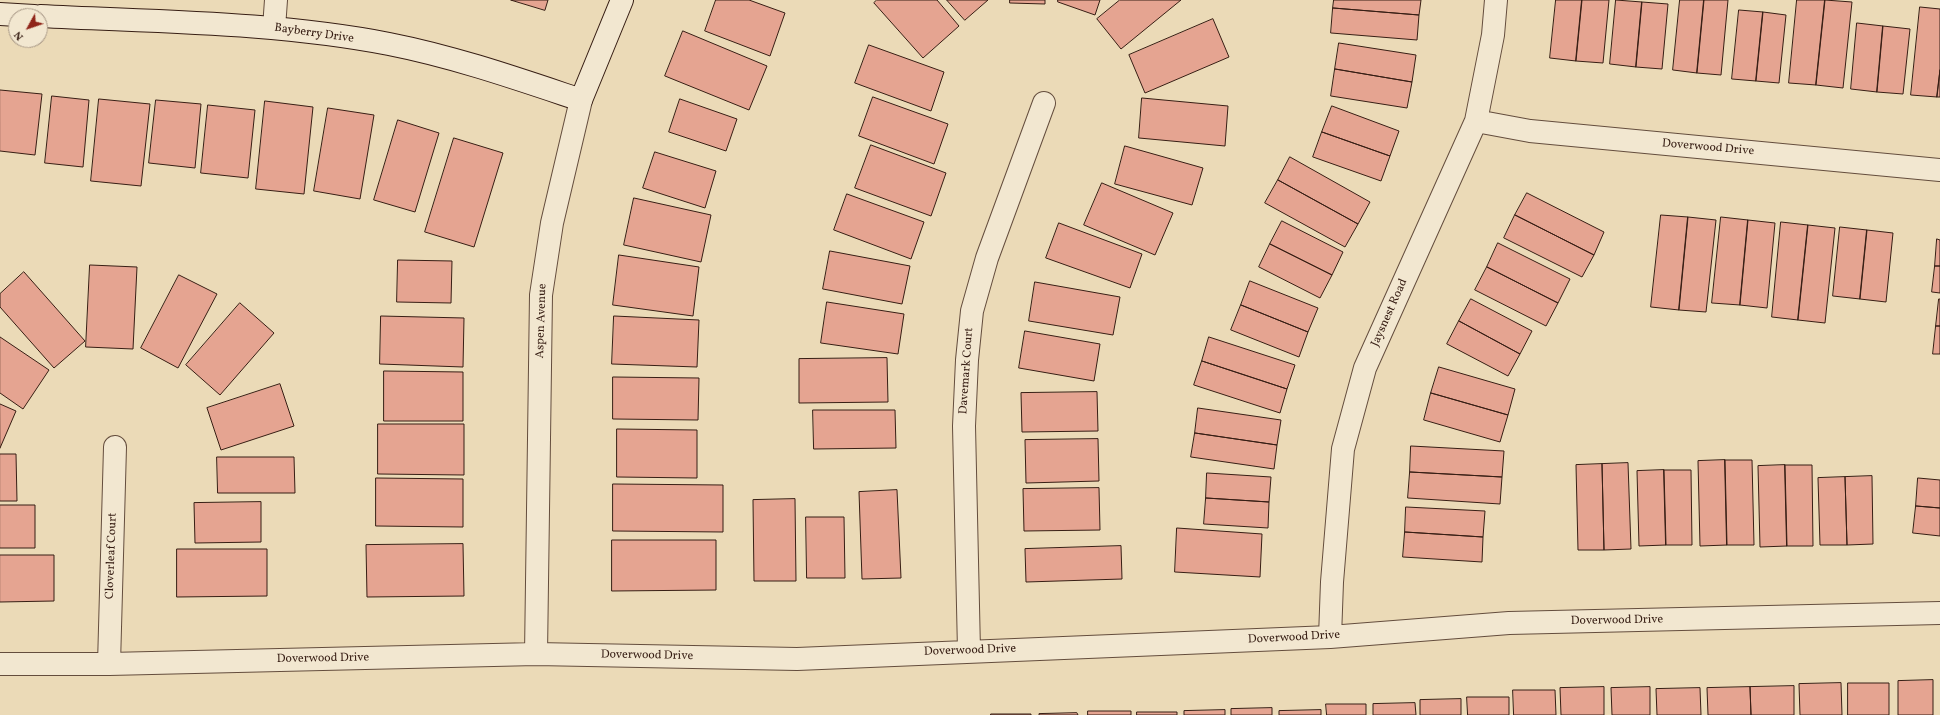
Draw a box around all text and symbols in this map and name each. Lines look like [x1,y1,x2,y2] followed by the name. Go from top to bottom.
[8,8,48,48] north arrow
[273,21,355,47] street label: Bayberry Drive
[11,28,28,43] text: N
[1661,137,1755,159] street label: Doverwood Drive
[1369,277,1411,349] street label: Jaysnest Road
[533,283,551,359] street label: Aspen Avenue
[957,327,977,415] street label: Davemark Court
[103,512,121,600] street label: Cloverleaf Court
[1571,613,1663,629] street label: Doverwood Drive
[1248,628,1340,648] street label: Doverwood Drive
[924,642,1016,660] street label: Doverwood Drive
[601,648,693,664] street label: Doverwood Drive
[277,651,369,667] street label: Doverwood Drive

